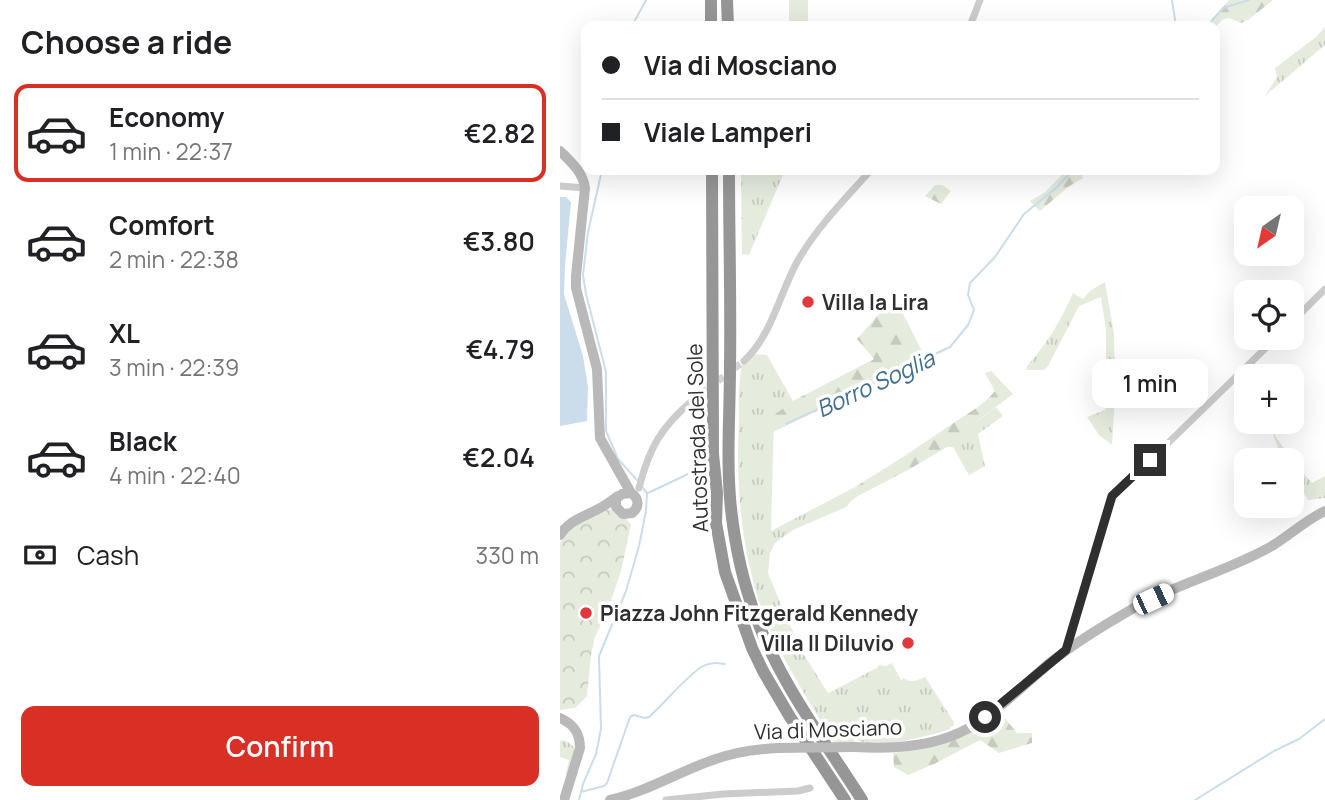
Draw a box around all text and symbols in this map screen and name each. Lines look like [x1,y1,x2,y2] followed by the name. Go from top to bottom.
[21,20,232,64] text: Choose a ride
[644,47,837,83] text: Via di Mosciano
[109,99,224,135] text: Economy
[25,102,88,165] icon: car
[644,114,812,150] text: Viale Lamperi
[464,115,535,151] text: €2.82
[109,135,233,167] text: 1 min · 22:37
[1234,196,1304,266] north arrow
[1234,196,1304,518] map controls
[109,207,215,243] text: Comfort
[25,210,88,273] icon: car
[463,223,535,259] text: €3.80
[109,243,239,275] text: 2 min · 22:38
[1234,280,1304,350] button: locate
[822,288,929,316] place label: Villa la Lira
[800,294,816,310] marker: Villa la Lira
[109,315,140,351] text: XL
[25,318,88,381] icon: car
[466,331,535,367] text: €4.79
[811,341,940,424] water label: Borro Soglia
[680,343,714,533] street label: Autostrada del Sole
[109,351,239,383] text: 3 min · 22:39
[1092,358,1208,407] callout: 1 min
[1234,364,1304,434] button: +
[1123,367,1177,399] text: 1 min
[109,423,177,459] text: Black
[25,426,88,489] icon: car
[462,439,535,475] text: €2.04
[1134,444,1166,476] route end
[1234,448,1304,518] button: −
[109,459,241,491] text: 4 min · 22:40
[21,536,59,574] icon: cash
[77,537,139,573] text: Cash
[475,539,539,571] text: 330 m
[1130,581,1177,617] car
[600,599,918,627] place label: Piazza John Fitzgerald Kennedy
[578,605,594,621] marker: Piazza John Fitzgerald Kennedy
[761,629,894,657] place label: Villa Il Diluvio
[900,635,916,651] marker: Villa Il Diluvio
[969,701,1001,733] route start
[21,706,539,786] button: Confirm
[753,712,903,746] street label: Via di Mosciano

